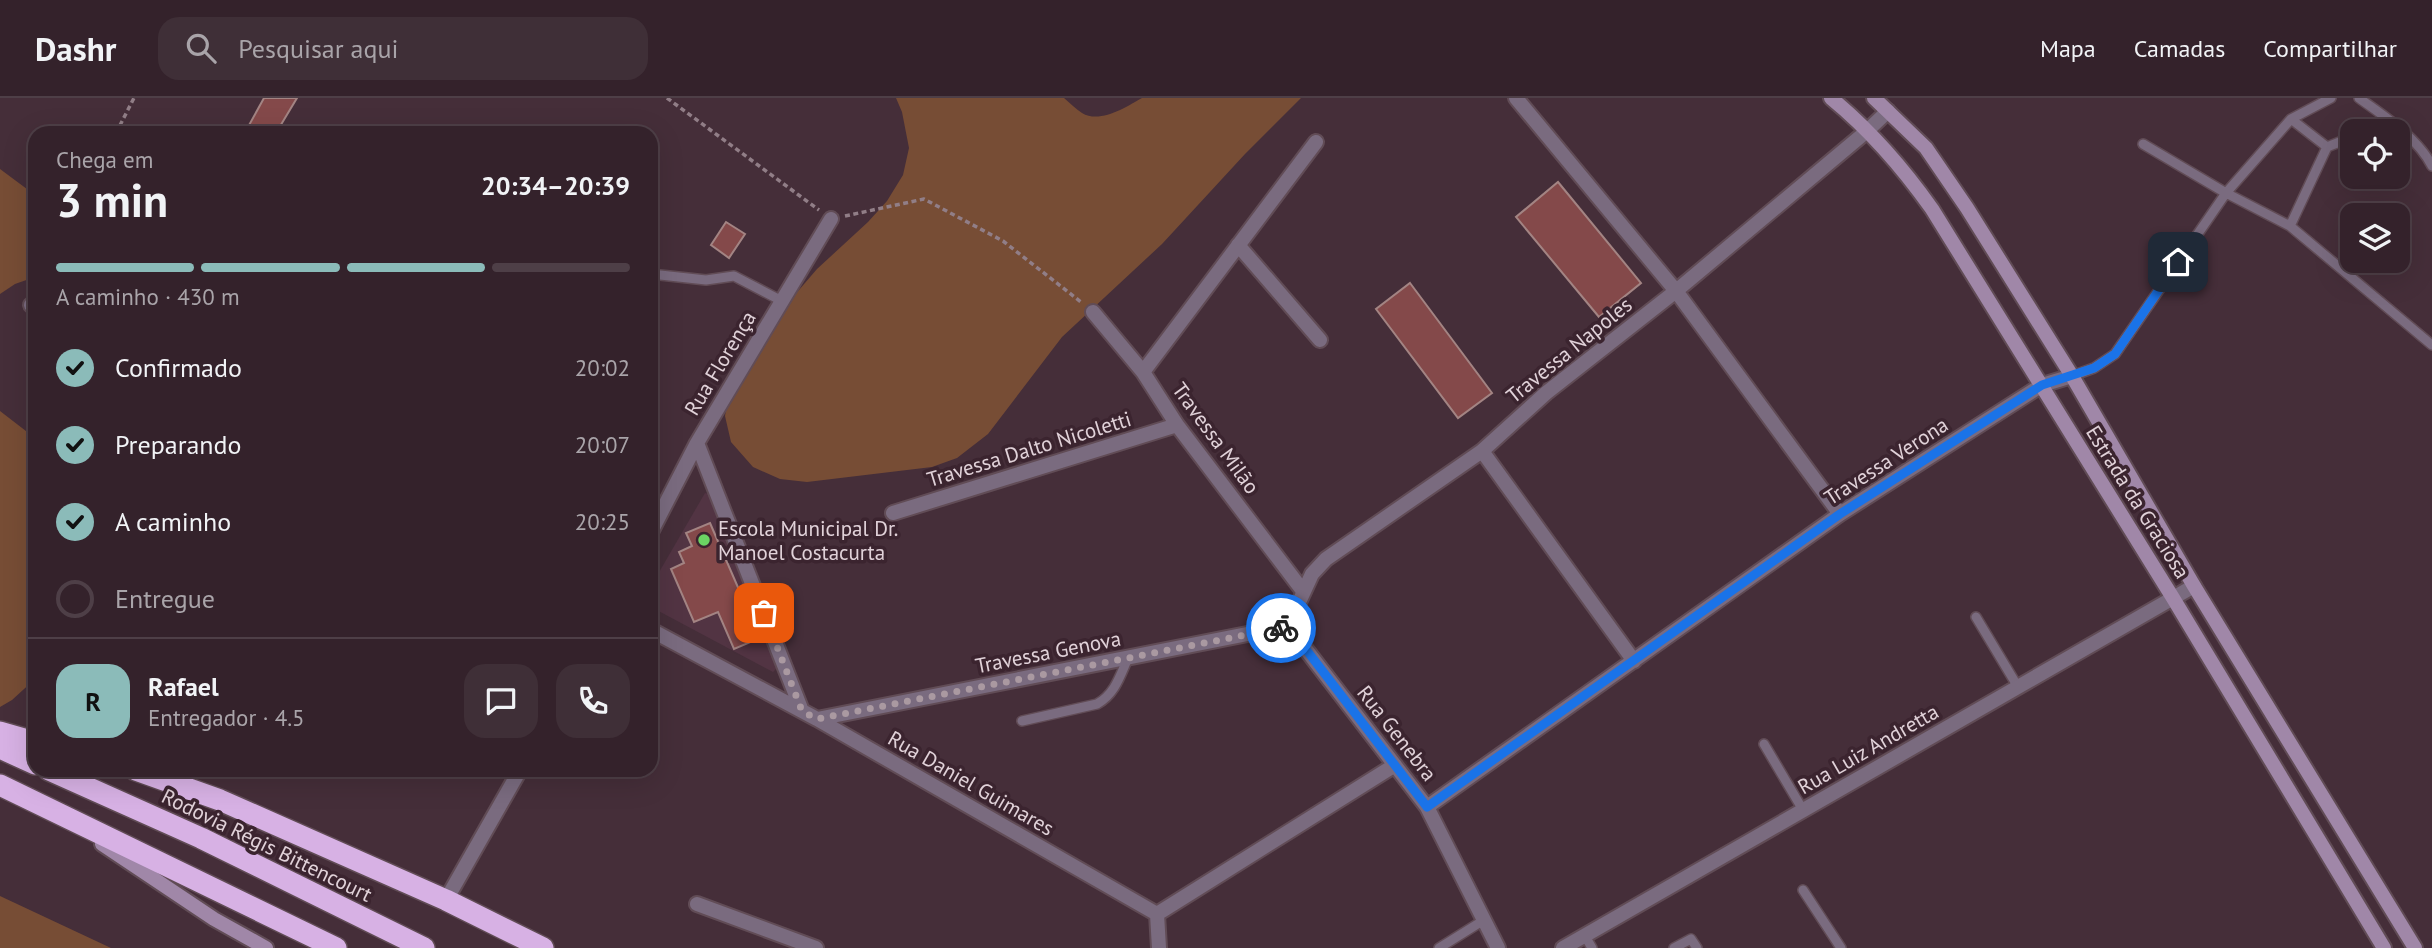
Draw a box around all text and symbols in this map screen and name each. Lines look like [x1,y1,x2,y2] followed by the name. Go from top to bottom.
[158,17,648,80] search box
[35,27,116,70] text: Dashr
[182,29,220,67] icon: search
[238,32,398,65] text: Pesquisar aqui
[2040,33,2096,64] text: Mapa
[2134,33,2225,64] text: Camadas
[2263,33,2397,64] text: Compartilhar
[2340,119,2410,273] map controls
[2340,119,2410,189] button: locate
[56,145,153,174] text: Chega em
[481,169,630,202] text: 20:34–20:39
[56,170,168,230] text: 3 min
[2340,203,2410,273] button: layers
[2148,232,2208,292] pin
[2159,243,2197,281] icon: home
[56,282,240,311] text: A caminho · 430 m
[1501,291,1637,409] street label: Travessa Napoles
[678,306,762,420] street label: Rua Florença
[56,349,94,387] icon: check
[115,351,242,384] text: Confirmado
[575,353,630,382] text: 20:02
[1166,377,1266,499] street label: Travessa Milão
[924,405,1134,493] street label: Travessa Dalto Nicoletti
[1819,411,1953,511] street label: Travessa Verona
[2080,420,2196,584] street label: Estrada da Graciosa
[56,426,94,464] icon: check
[115,428,242,461] text: Preparando
[575,430,630,459] text: 20:07
[56,503,94,541] icon: check
[115,505,231,538] text: A caminho
[575,507,630,536] text: 20:25
[718,515,898,566] place label: Escola Municipal Dr. Manoel Costacurta
[696,532,712,548] marker: Escola Municipal Dr. Manoel Costacurta
[115,582,215,615] text: Entregue
[734,583,794,643] pin
[1246,593,1316,663] courier
[745,594,783,632] icon: bag
[1262,609,1300,647] icon: bike
[973,625,1123,679] street label: Travessa Genova
[464,664,538,738] button: chat
[556,664,630,738] button: phone
[148,670,219,703] text: Rafael
[1351,680,1443,786] street label: Rua Genebra
[85,685,101,718] text: R
[1793,698,1943,800] street label: Rua Luiz Andretta
[148,703,305,732] text: Entregador · 4.5
[883,725,1059,841] street label: Rua Daniel Guimares
[157,782,377,908] street label: Rodovia Régis Bittencourt

